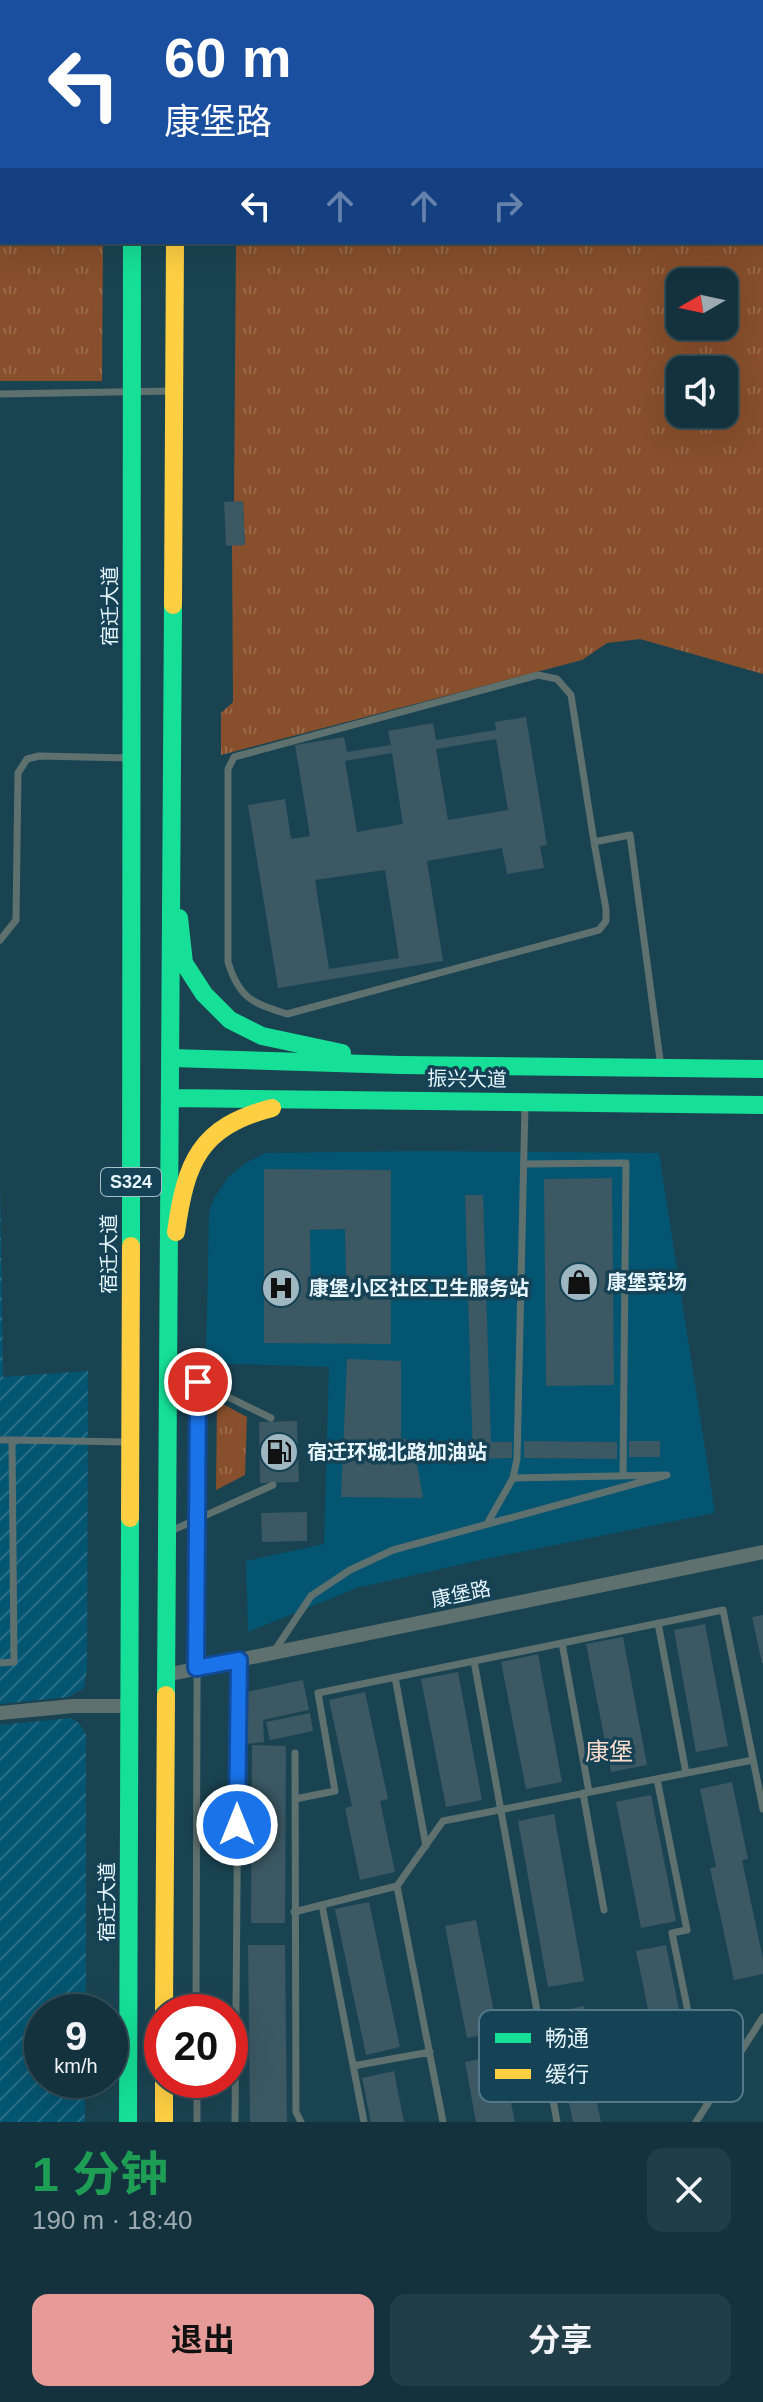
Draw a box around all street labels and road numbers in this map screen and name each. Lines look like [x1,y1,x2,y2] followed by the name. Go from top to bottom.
[99,566,121,646] street label: 宿迁大道
[427,1067,507,1091] street label: 振兴大道
[101,1168,161,1196] road number: S324
[98,1214,120,1294] street label: 宿迁大道
[429,1577,493,1611] street label: 康堡路
[96,1862,118,1942] street label: 宿迁大道

